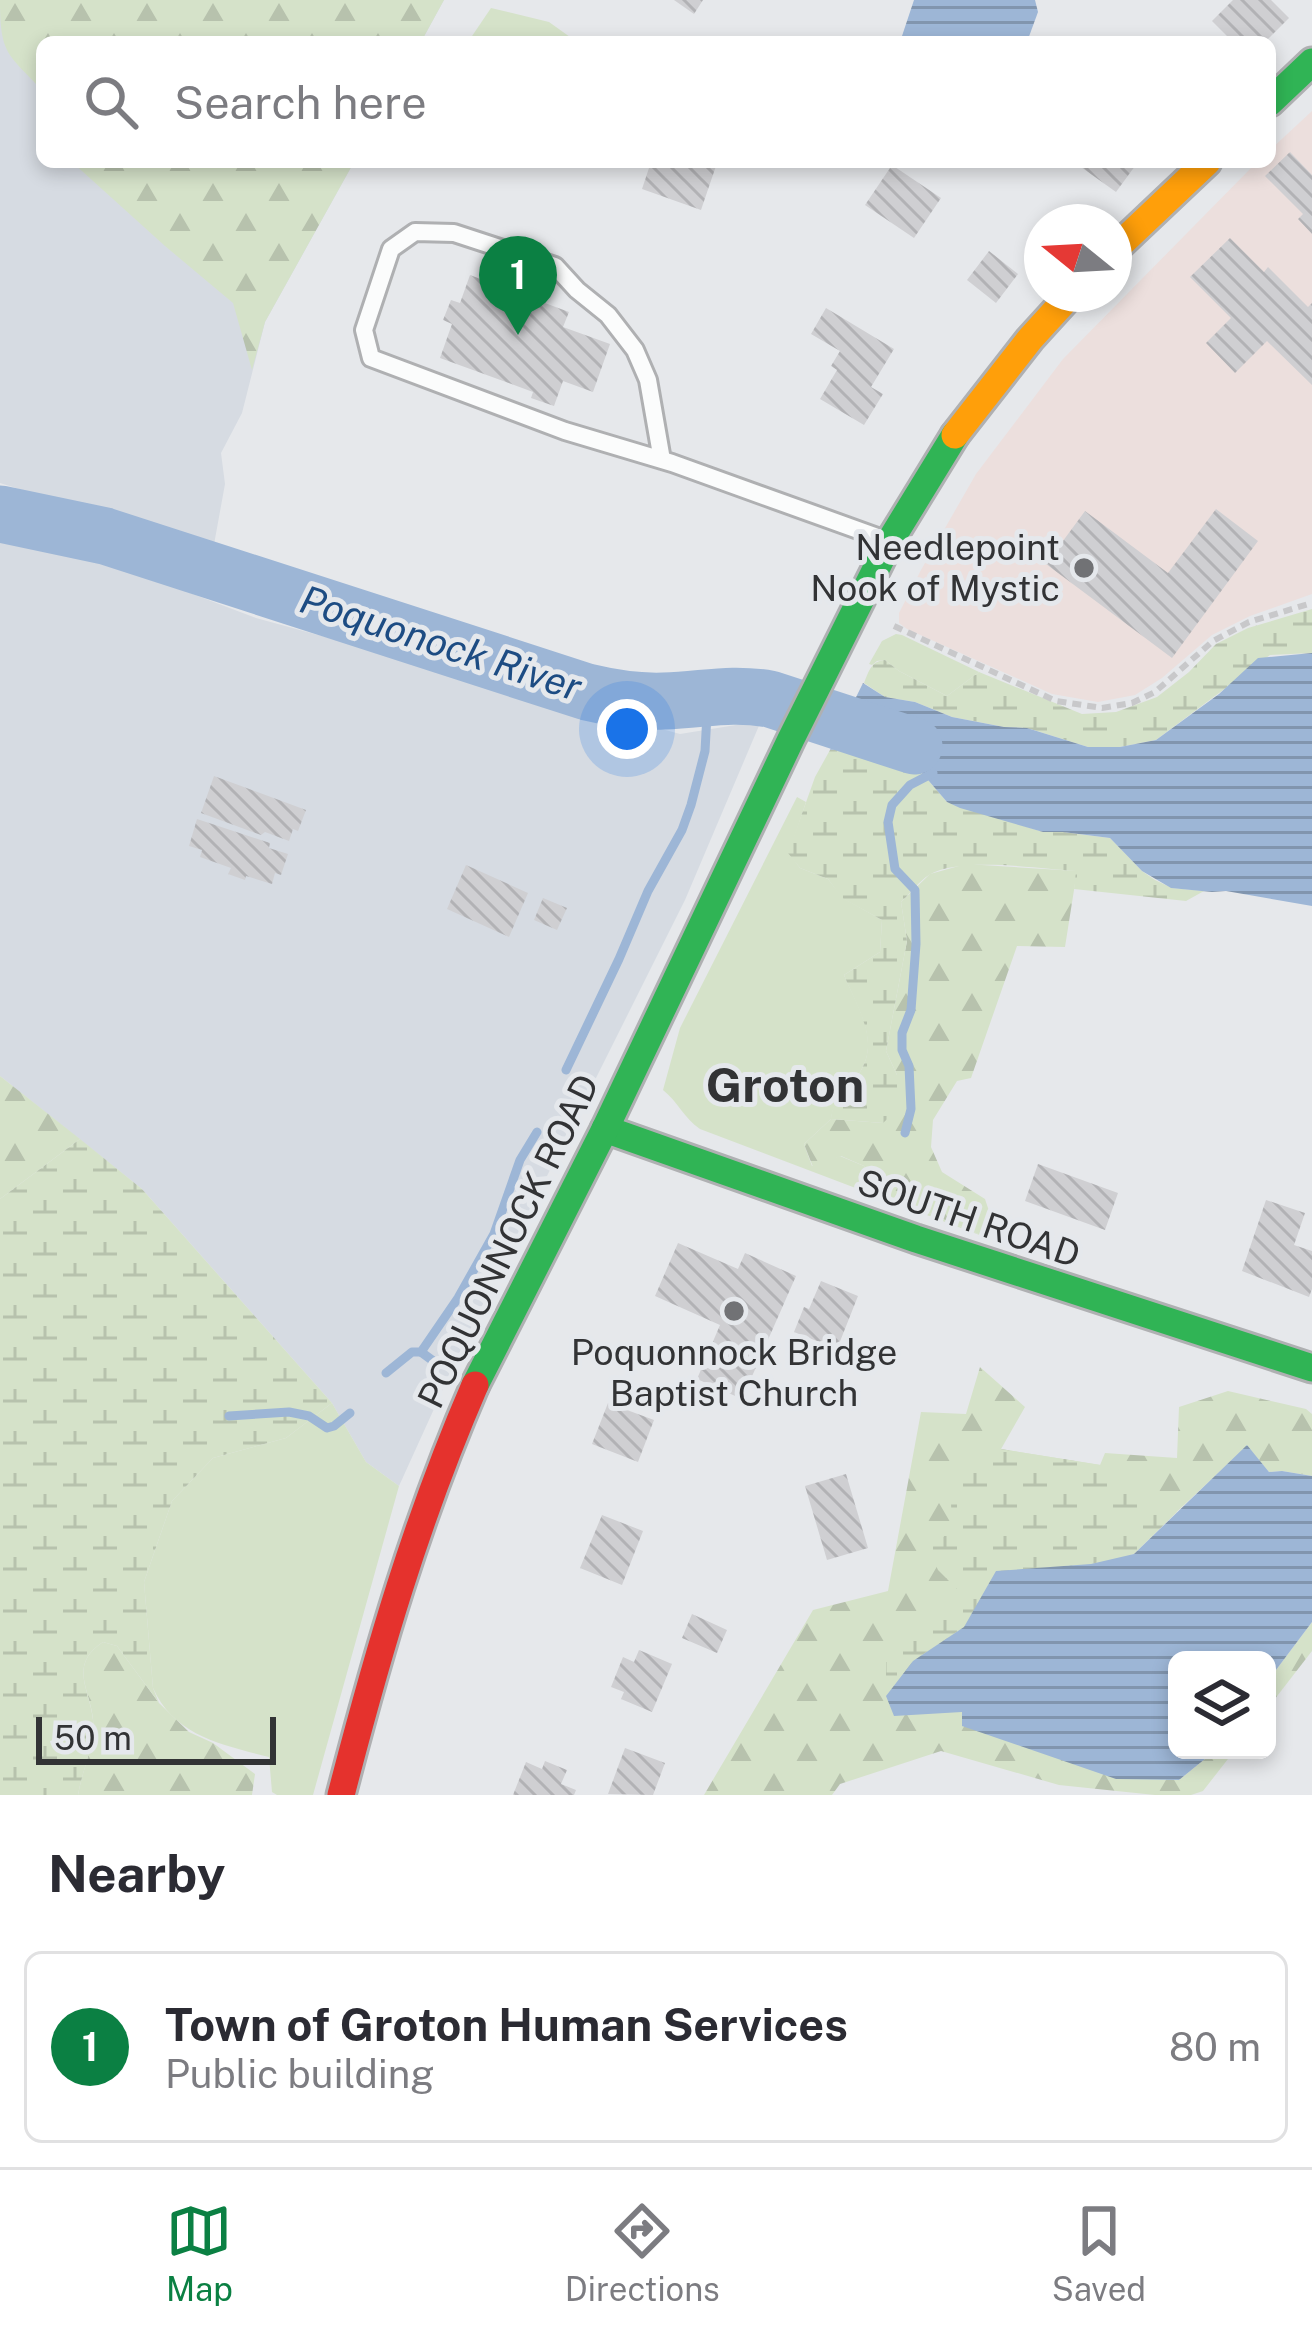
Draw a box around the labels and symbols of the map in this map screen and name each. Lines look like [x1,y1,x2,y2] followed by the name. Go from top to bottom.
[1024,204,1132,312] north arrow
[479,236,557,335] pin: 1
[810,526,1060,609] place label: Needlepoint Nook of Mystic
[1071,555,1097,581] marker: Needlepoint Nook of Mystic
[295,576,588,710] water label: Poquonock River
[597,699,657,759] your location
[706,1056,864,1113] district label: Groton
[409,1067,607,1415] street label: POQUONNOCK ROAD
[852,1160,1086,1276] street label: SOUTH ROAD
[721,1298,747,1324] marker: Poquonnock Bridge Baptist Church
[571,1331,897,1414] place label: Poquonnock Bridge Baptist Church
[36,1711,276,1764] scale bar

